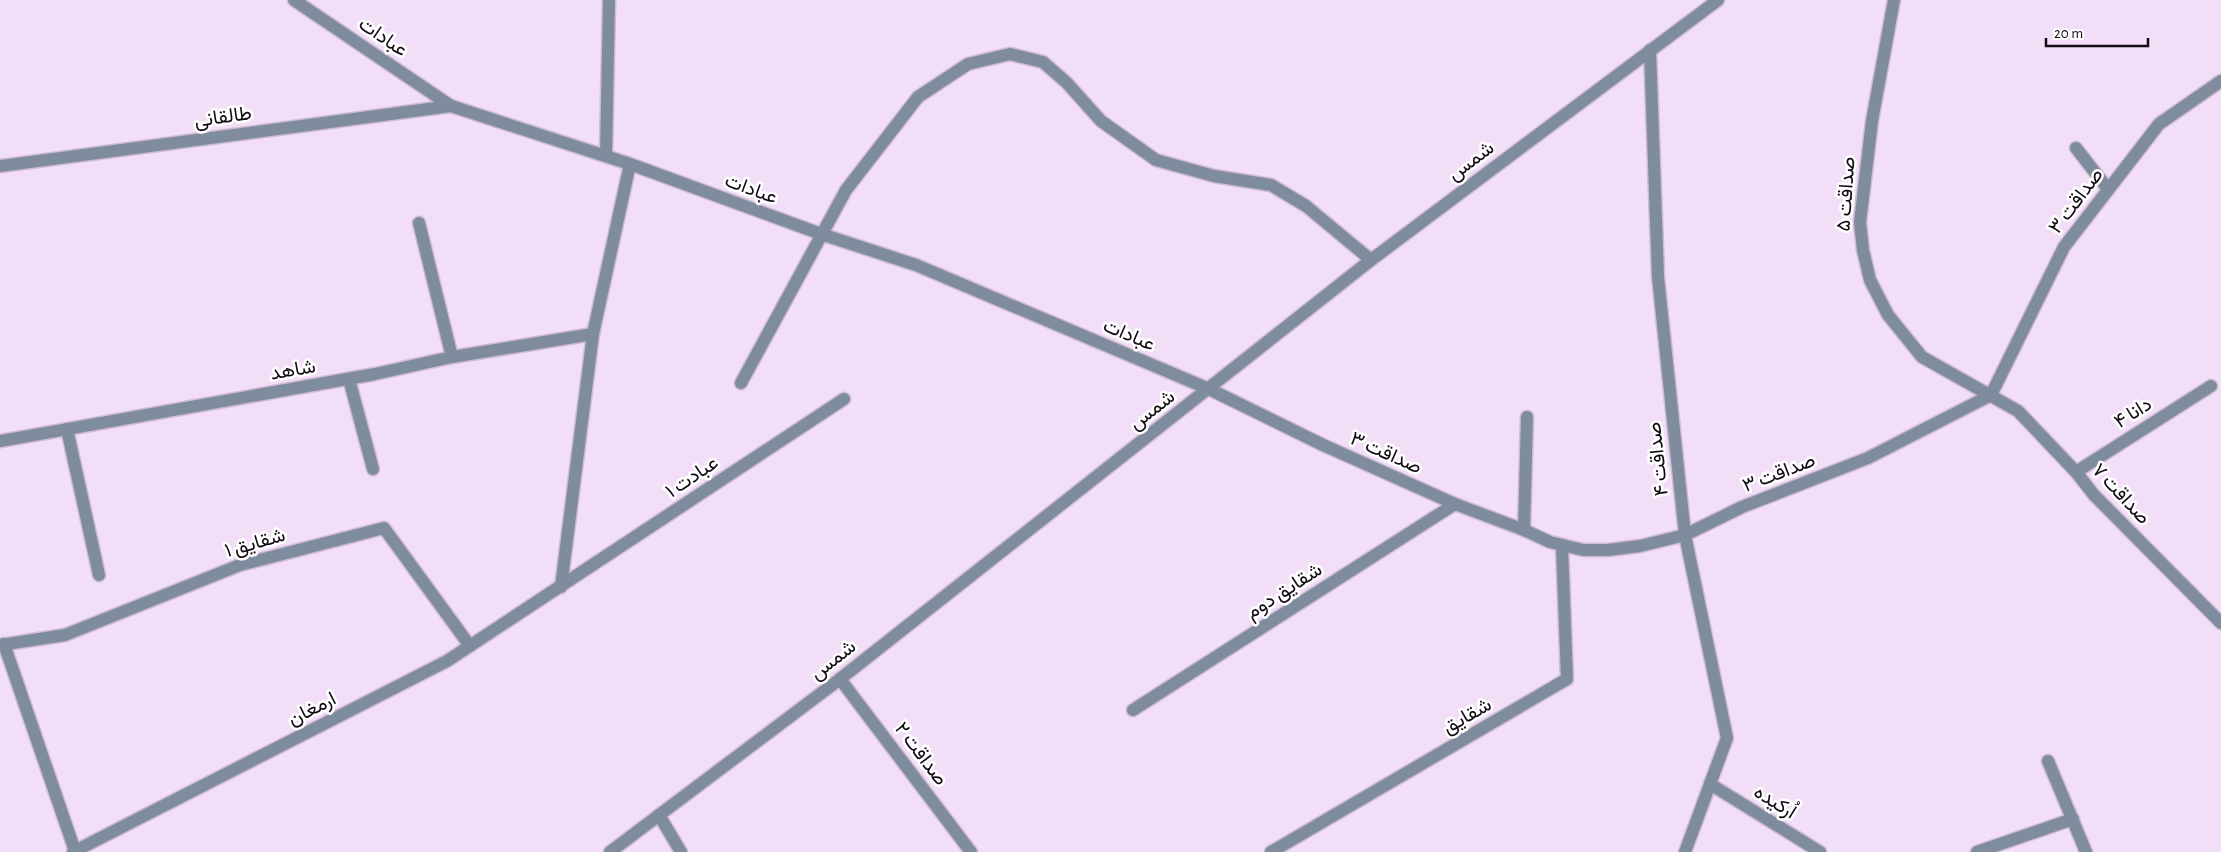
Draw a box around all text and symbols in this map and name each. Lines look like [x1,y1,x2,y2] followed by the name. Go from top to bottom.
[354,14,411,61] street label: عبادات
[2046,15,2148,47] scale bar
[2054,26,2083,41] text: 20 m
[193,103,253,132] street label: طالقانی
[1444,137,1498,185] street label: شمس
[1833,156,1859,232] street label: صداقت ۵
[2045,165,2107,237] street label: صداقت ۳
[722,170,780,209] street label: عبادات
[1100,315,1158,356] street label: عبادات
[269,356,317,384] street label: شاهد
[1125,386,1179,435] street label: شمس
[2111,394,2155,432] street label: دانا ۴
[1644,421,1672,497] street label: صداقت ۴
[1347,428,1425,478] street label: صداقت ۳
[1740,450,1818,496] street label: صداقت ۳
[662,452,723,503] street label: عبادت ۱
[2088,460,2154,528] street label: صداقت ۷
[223,525,288,562] street label: شقایق ۱
[1242,559,1327,625] street label: شقایق دوم
[806,636,860,685] street label: شمس
[285,689,340,731] street label: ارمغان
[1439,694,1495,739] street label: شقایق
[891,719,951,789] street label: صداقت ۲
[1749,778,1802,824] street label: اُرکیده

